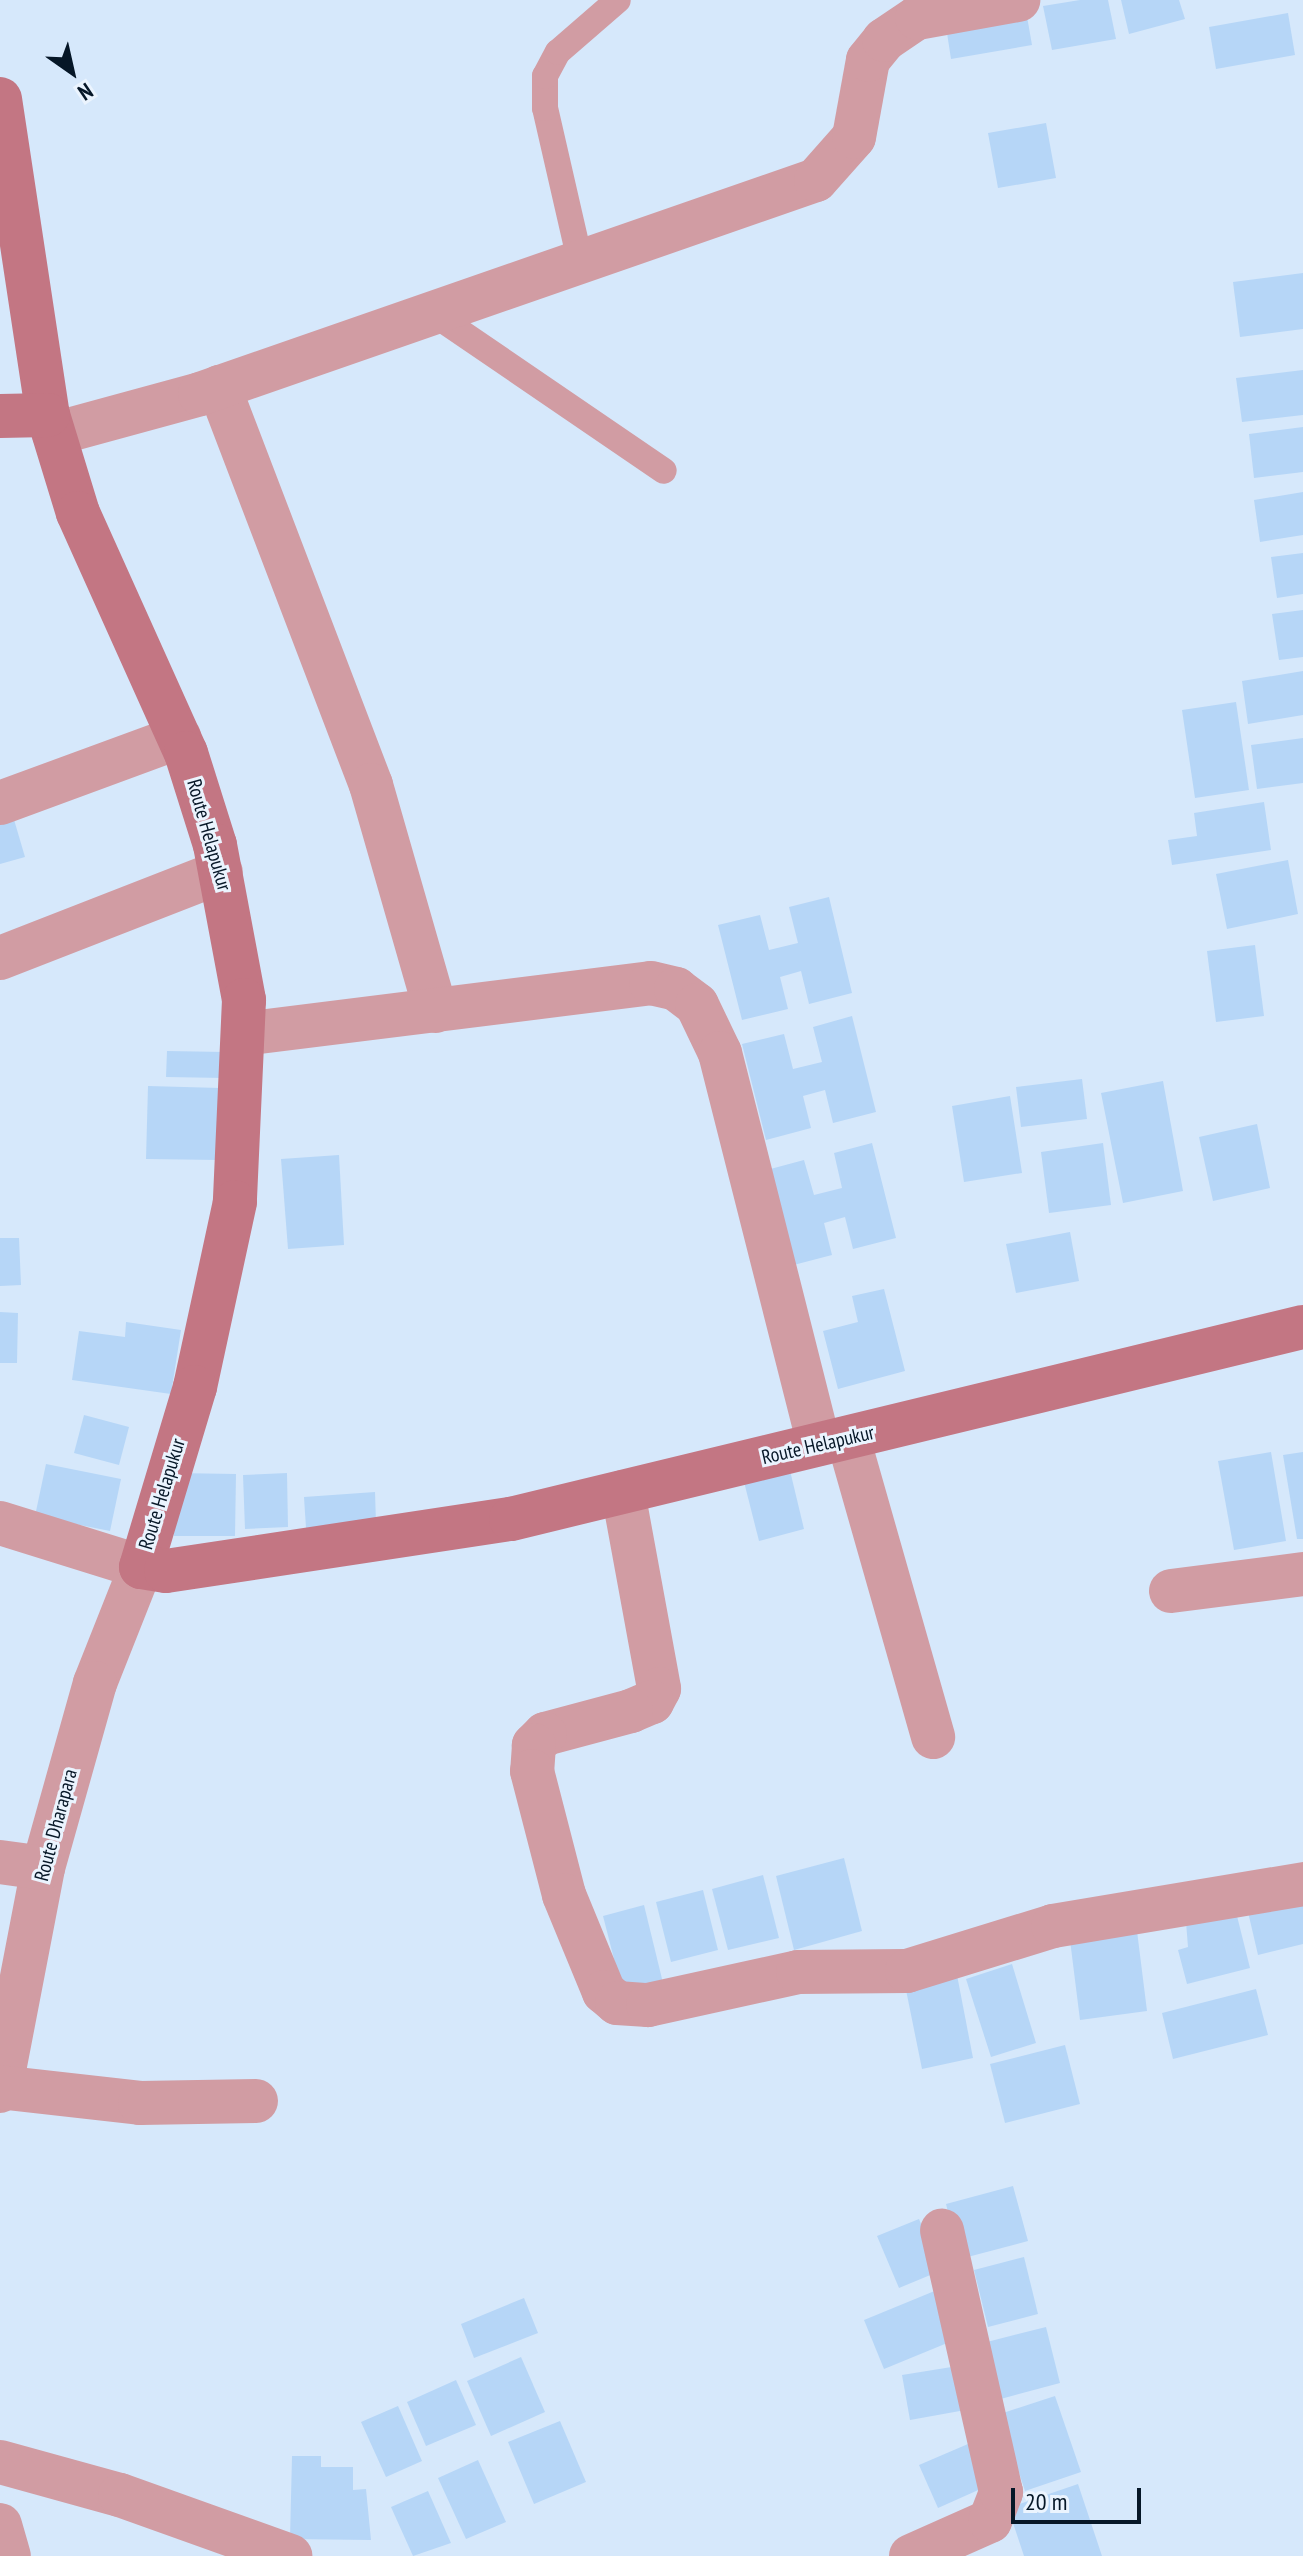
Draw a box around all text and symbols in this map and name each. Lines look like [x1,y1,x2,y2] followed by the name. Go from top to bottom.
[32,32,112,112] north arrow
[73,77,98,107] text: N
[182,776,236,894] street label: Route Helapukur
[759,1420,877,1470] street label: Route Helapukur
[134,1436,190,1552] street label: Route Helapukur
[30,1766,82,1884] street label: Route Dharapara
[1015,2472,1145,2522] scale bar
[1025,2486,1067,2517] text: 20 m

